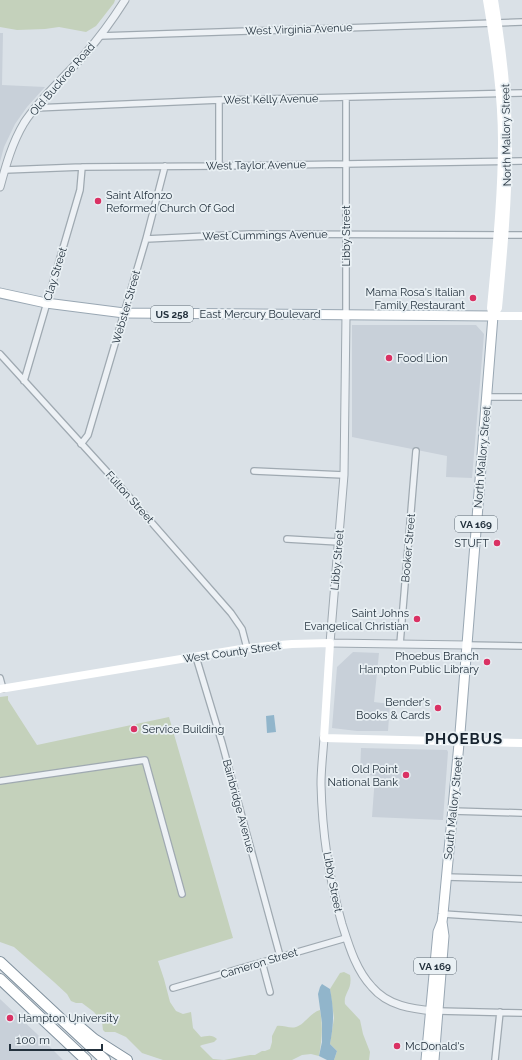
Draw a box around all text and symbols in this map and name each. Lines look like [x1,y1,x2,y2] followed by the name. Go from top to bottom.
[245,21,353,38] street label: West Virginia Avenue
[27,40,98,119] street label: Old Buckroe Road
[499,83,514,186] street label: North Mallory Street
[224,92,319,107] street label: West Kelly Avenue
[206,158,307,173] street label: West Taylor Avenue
[106,189,235,215] place label: Saint Alfonzo Reformed Church Of God
[93,196,103,206] marker: Saint Alfonzo Reformed Church Of God
[340,205,353,267] street label: Libby Street
[202,228,328,243] street label: West Cummings Avenue
[41,245,70,303] street label: Clay Street
[110,268,143,346] street label: Webster Street
[365,286,465,312] place label: Mama Rosa's Italian Family Restaurant
[468,293,478,303] marker: Mama Rosa's Italian Family Restaurant
[151,306,193,322] road number: US 258
[199,308,321,321] street label: East Mercury Boulevard
[397,352,448,365] place label: Food Lion
[384,353,394,363] marker: Food Lion
[472,405,493,509] street label: North Mallory Street
[103,469,157,526] street label: Fulton Street
[399,513,418,583] street label: Booker Street
[455,516,497,532] road number: VA 169
[328,529,347,591] street label: Libby Street
[454,537,489,550] place label: STUFT
[492,538,502,548] marker: STUFT
[304,607,409,633] place label: Saint Johns Evangelical Christian
[412,614,422,624] marker: Saint Johns Evangelical Christian
[182,639,282,666] street label: West County Street
[359,650,479,676] place label: Phoebus Branch Hampton Public Library
[482,657,492,667] marker: Phoebus Branch Hampton Public Library
[356,696,430,722] place label: Bender's Books & Cards
[433,703,443,713] marker: Bender's Books & Cards
[142,723,224,736] place label: Service Building
[129,724,139,734] marker: Service Building
[425,730,503,748] district label: PHOEBUS
[442,756,465,860] street label: South Mallory Street
[220,758,257,855] street label: Bainbridge Avenue
[328,763,398,789] place label: Old Point National Bank
[401,770,411,780] marker: Old Point National Bank
[320,851,345,914] street label: Libby Street
[219,945,300,981] street label: Cameron Street
[414,958,456,974] road number: VA 169
[18,1012,119,1025] place label: Hampton University
[5,1013,15,1023] marker: Hampton University
[10,1026,102,1052] scale bar
[16,1033,50,1047] text: 100 m
[405,1040,465,1053] place label: McDonald's
[392,1041,402,1051] marker: McDonald's

